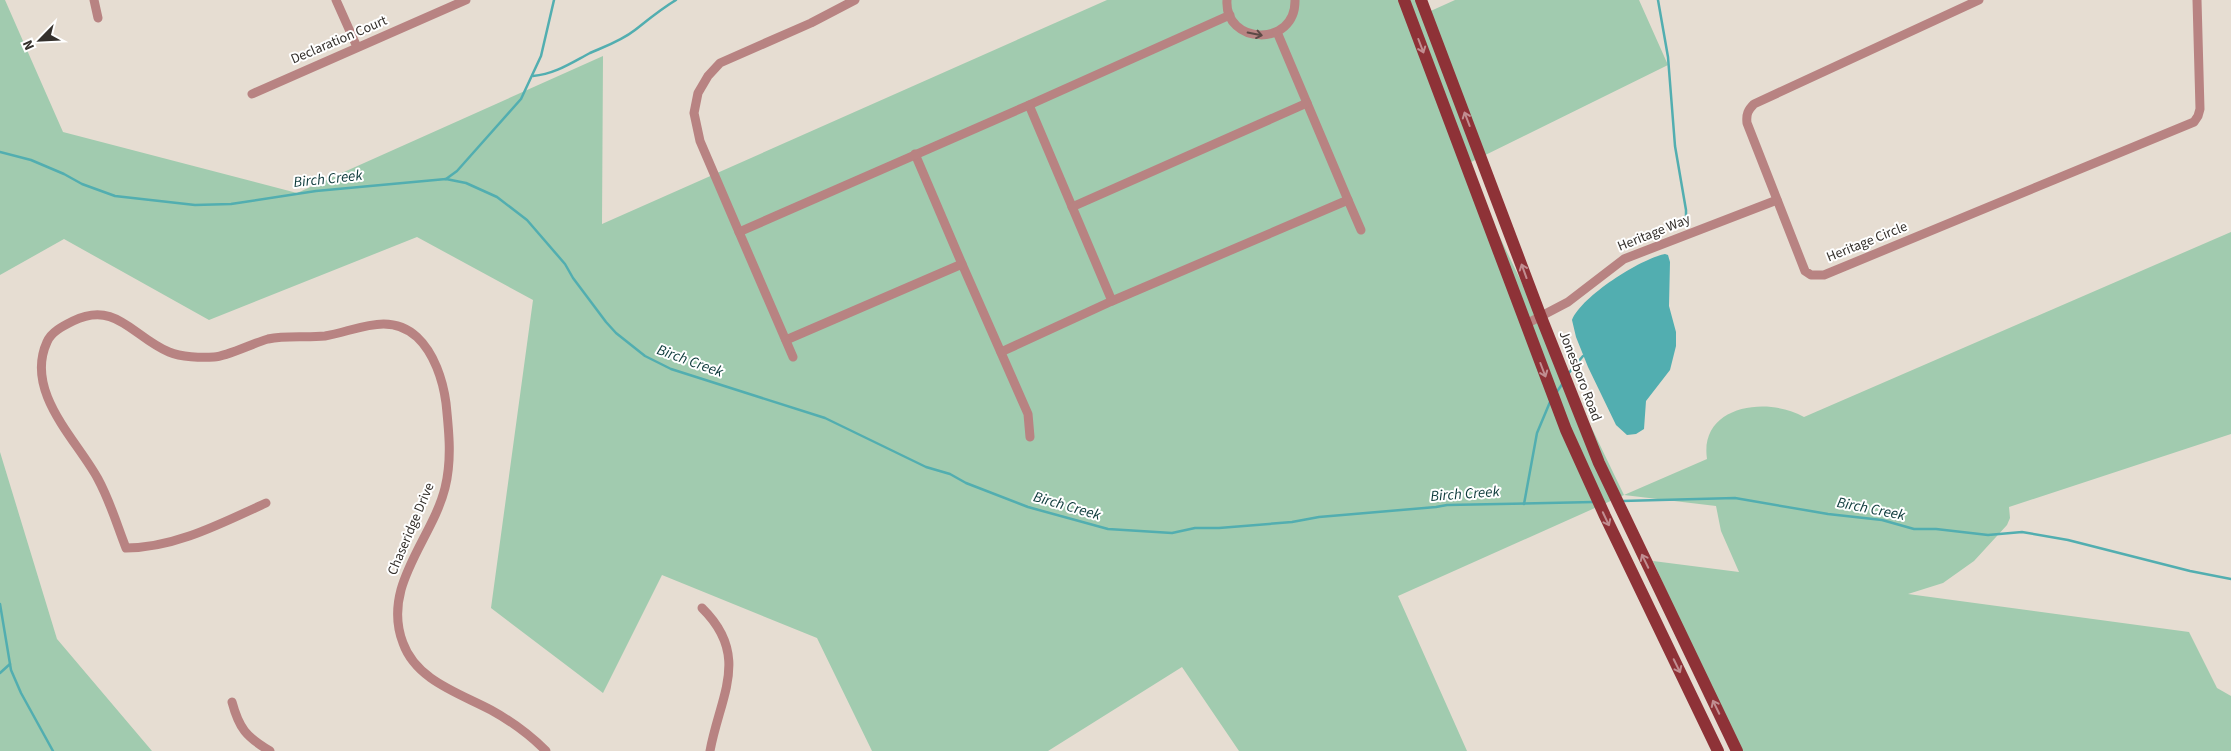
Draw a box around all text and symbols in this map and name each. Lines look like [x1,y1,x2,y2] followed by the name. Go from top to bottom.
[288,11,391,69] street label: Declaration Court
[15,15,65,65] north arrow
[1247,29,1263,39] one-way arrow
[18,37,40,53] text: N
[1418,38,1427,53] one-way arrow
[1462,112,1471,127] one-way arrow
[292,165,364,193] water label: Birch Creek
[1615,209,1694,257] street label: Heritage Way
[1824,217,1910,267] street label: Heritage Circle
[1519,264,1528,280] one-way arrow
[1554,328,1606,424] street label: Jonesboro Road
[654,339,727,383] water label: Birch Creek
[1539,362,1548,377] one-way arrow
[383,480,439,578] street label: Chaseridge Drive
[1430,481,1501,507] water label: Birch Creek
[1031,486,1104,526] water label: Birch Creek
[1835,492,1908,526] water label: Birch Creek
[1602,511,1612,526] one-way arrow
[1640,553,1650,568] one-way arrow
[1672,658,1682,673] one-way arrow
[1711,700,1720,715] one-way arrow

